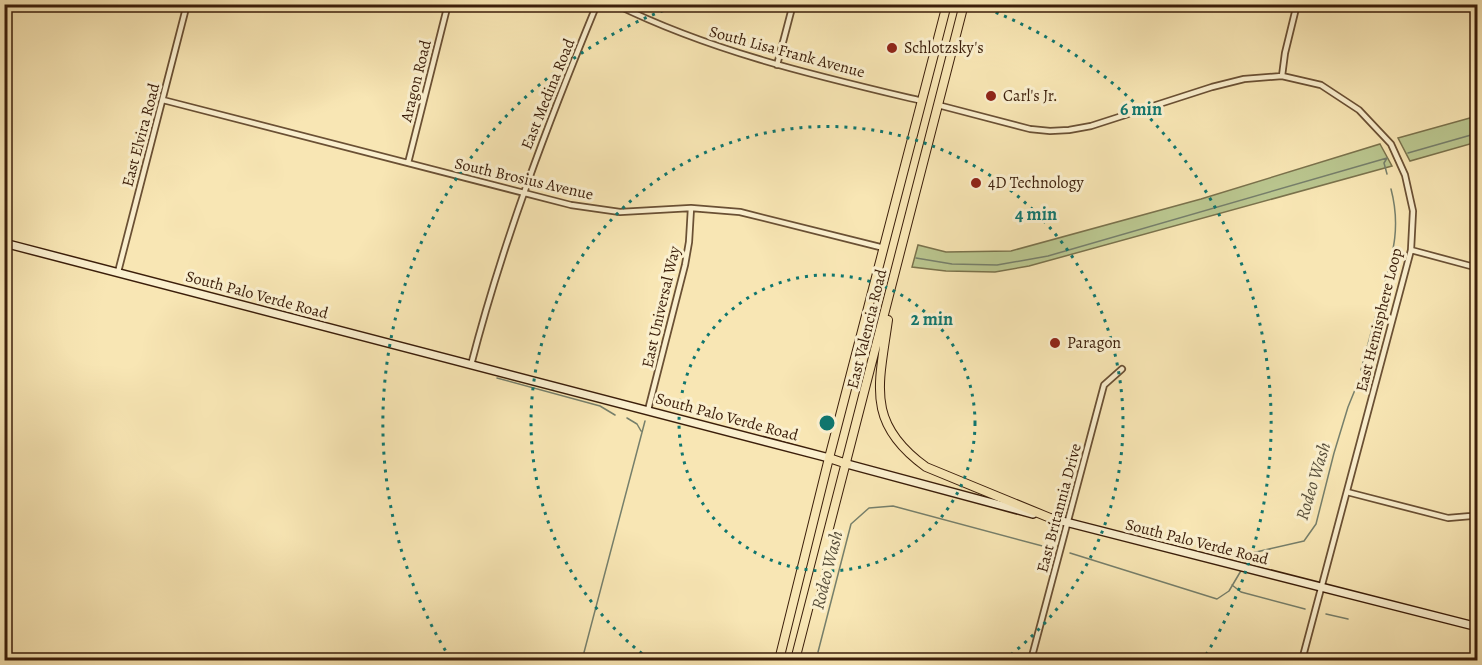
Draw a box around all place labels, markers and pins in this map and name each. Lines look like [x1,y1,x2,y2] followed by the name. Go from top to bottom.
[904,37,984,59] place label: Schlotzsky's
[885,41,899,55] marker: Schlotzsky's
[1003,85,1058,107] place label: Carl's Jr.
[984,89,998,103] marker: Carl's Jr.
[988,172,1085,194] place label: 4D Technology
[969,176,983,190] marker: 4D Technology
[1067,332,1121,354] place label: Paragon
[1048,336,1062,350] marker: Paragon
[817,413,837,433] centre of rings

